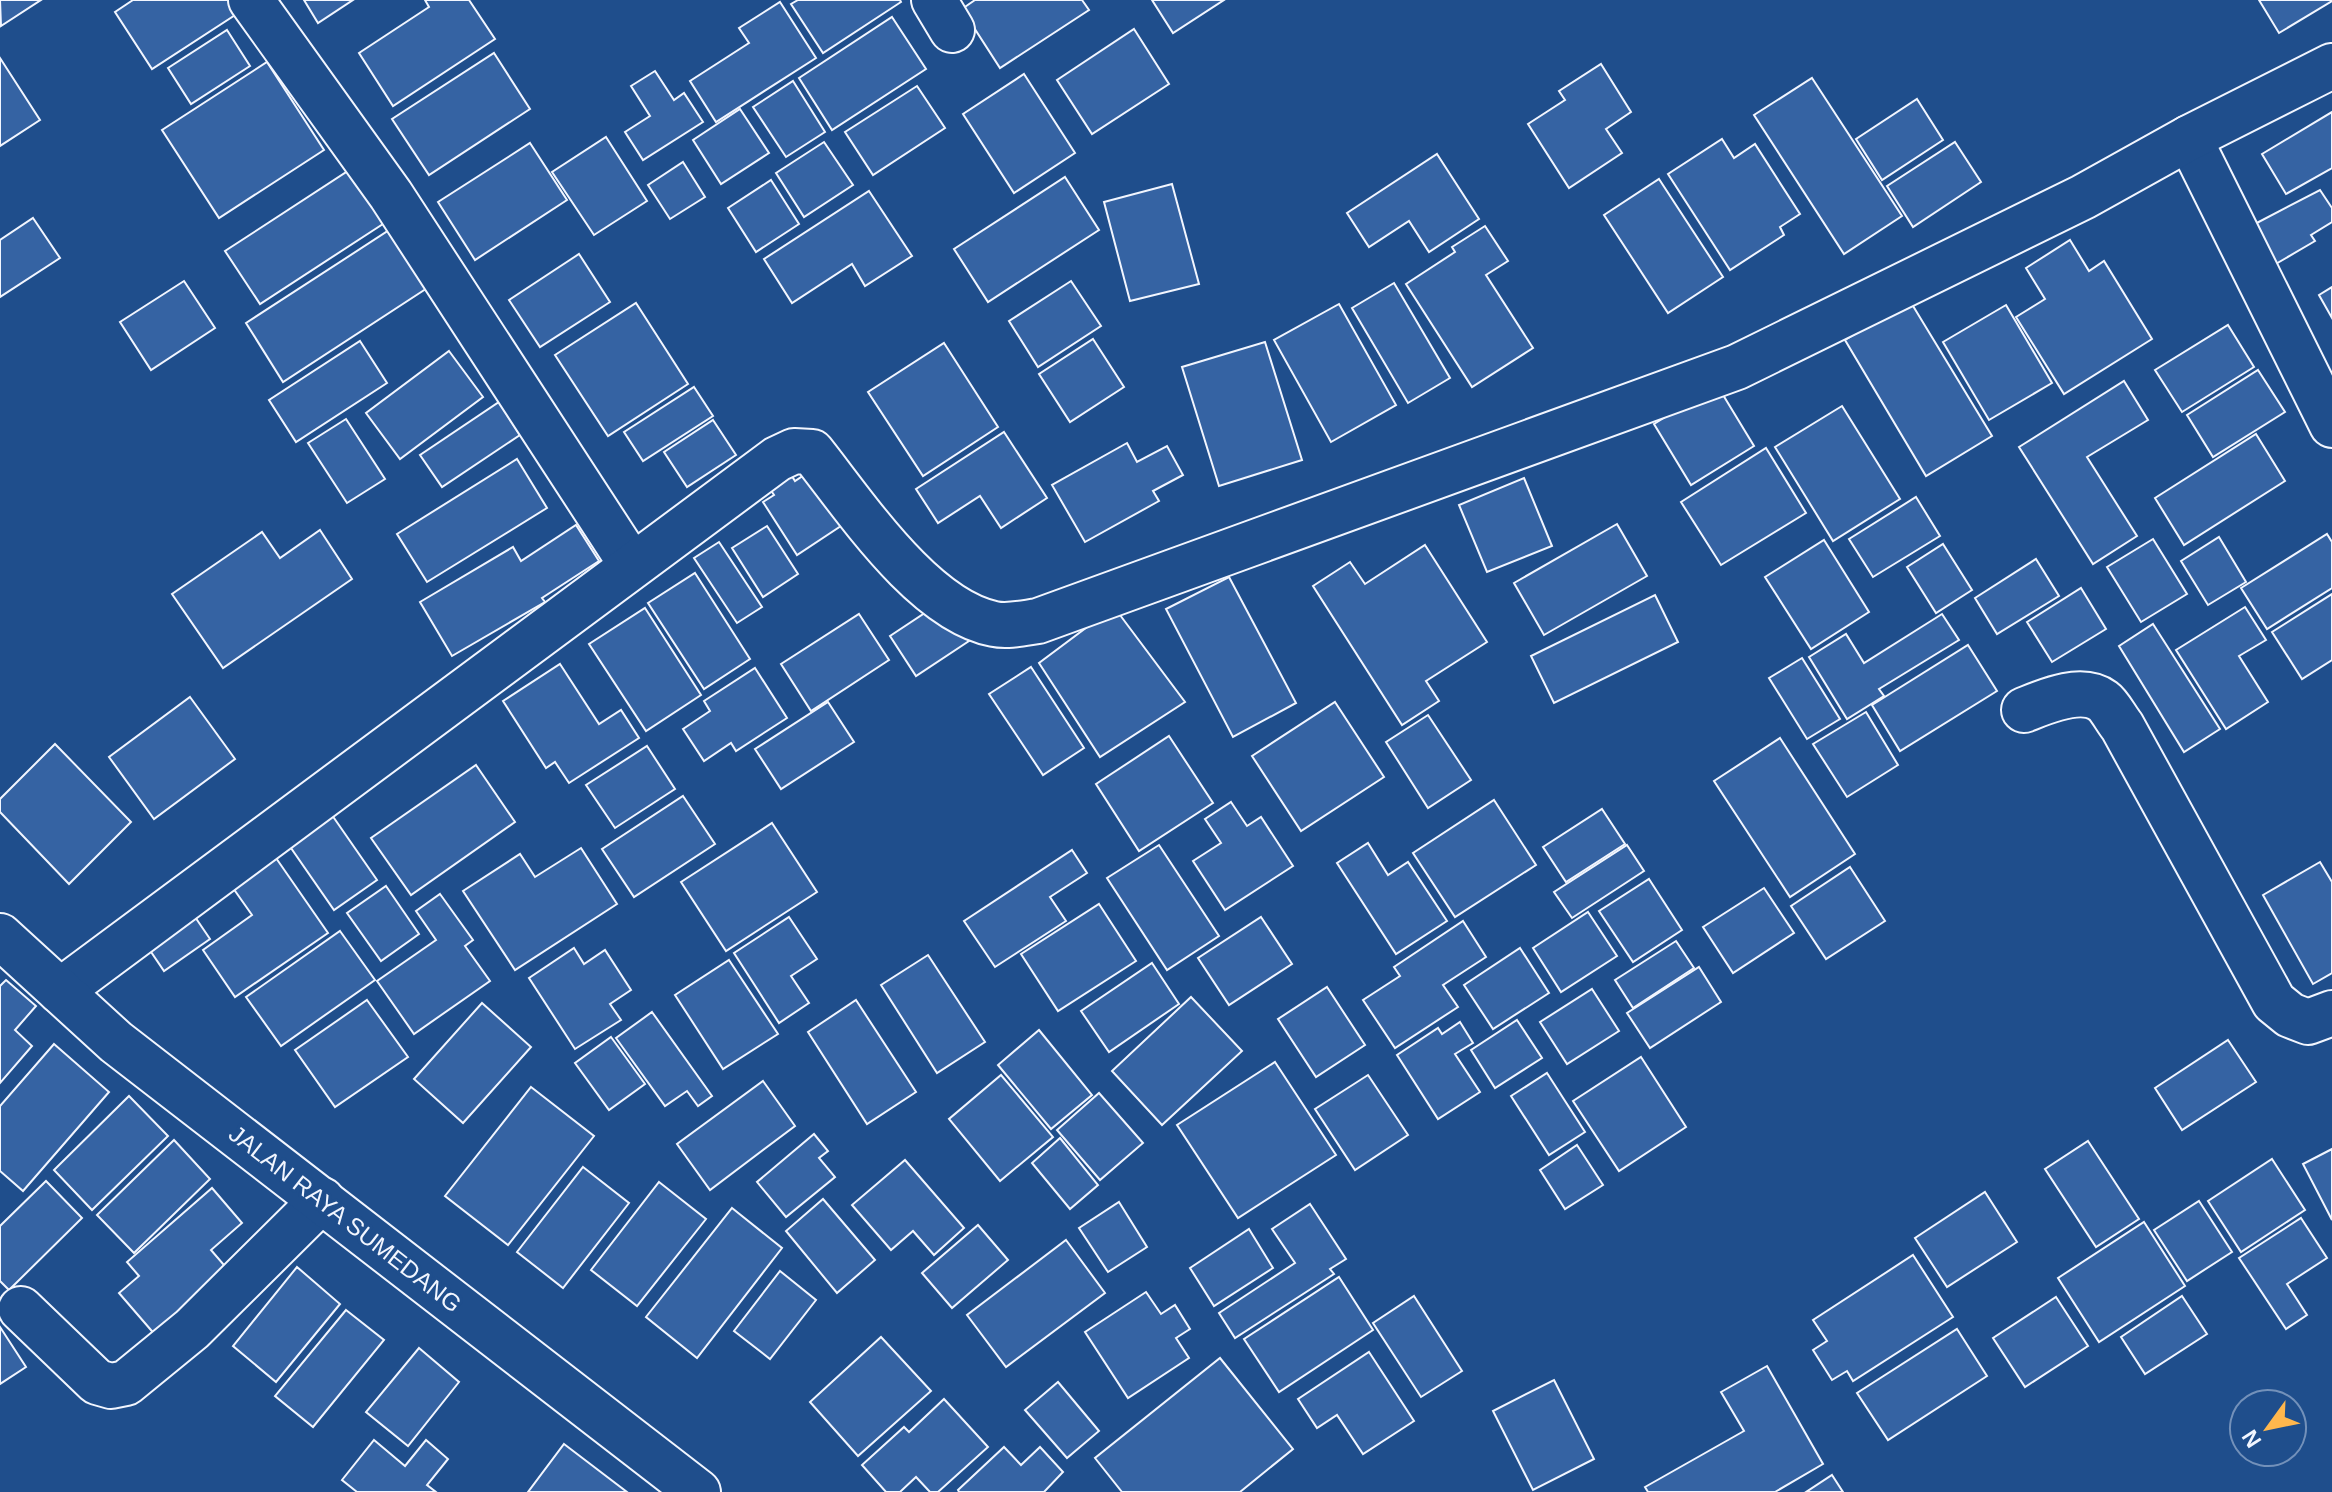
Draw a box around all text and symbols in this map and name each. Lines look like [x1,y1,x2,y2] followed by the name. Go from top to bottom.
[224,1120,467,1318] street label: JALAN RAYA SUMEDANG
[2228,1388,2308,1468] north arrow
[2237,1425,2266,1452] text: N

